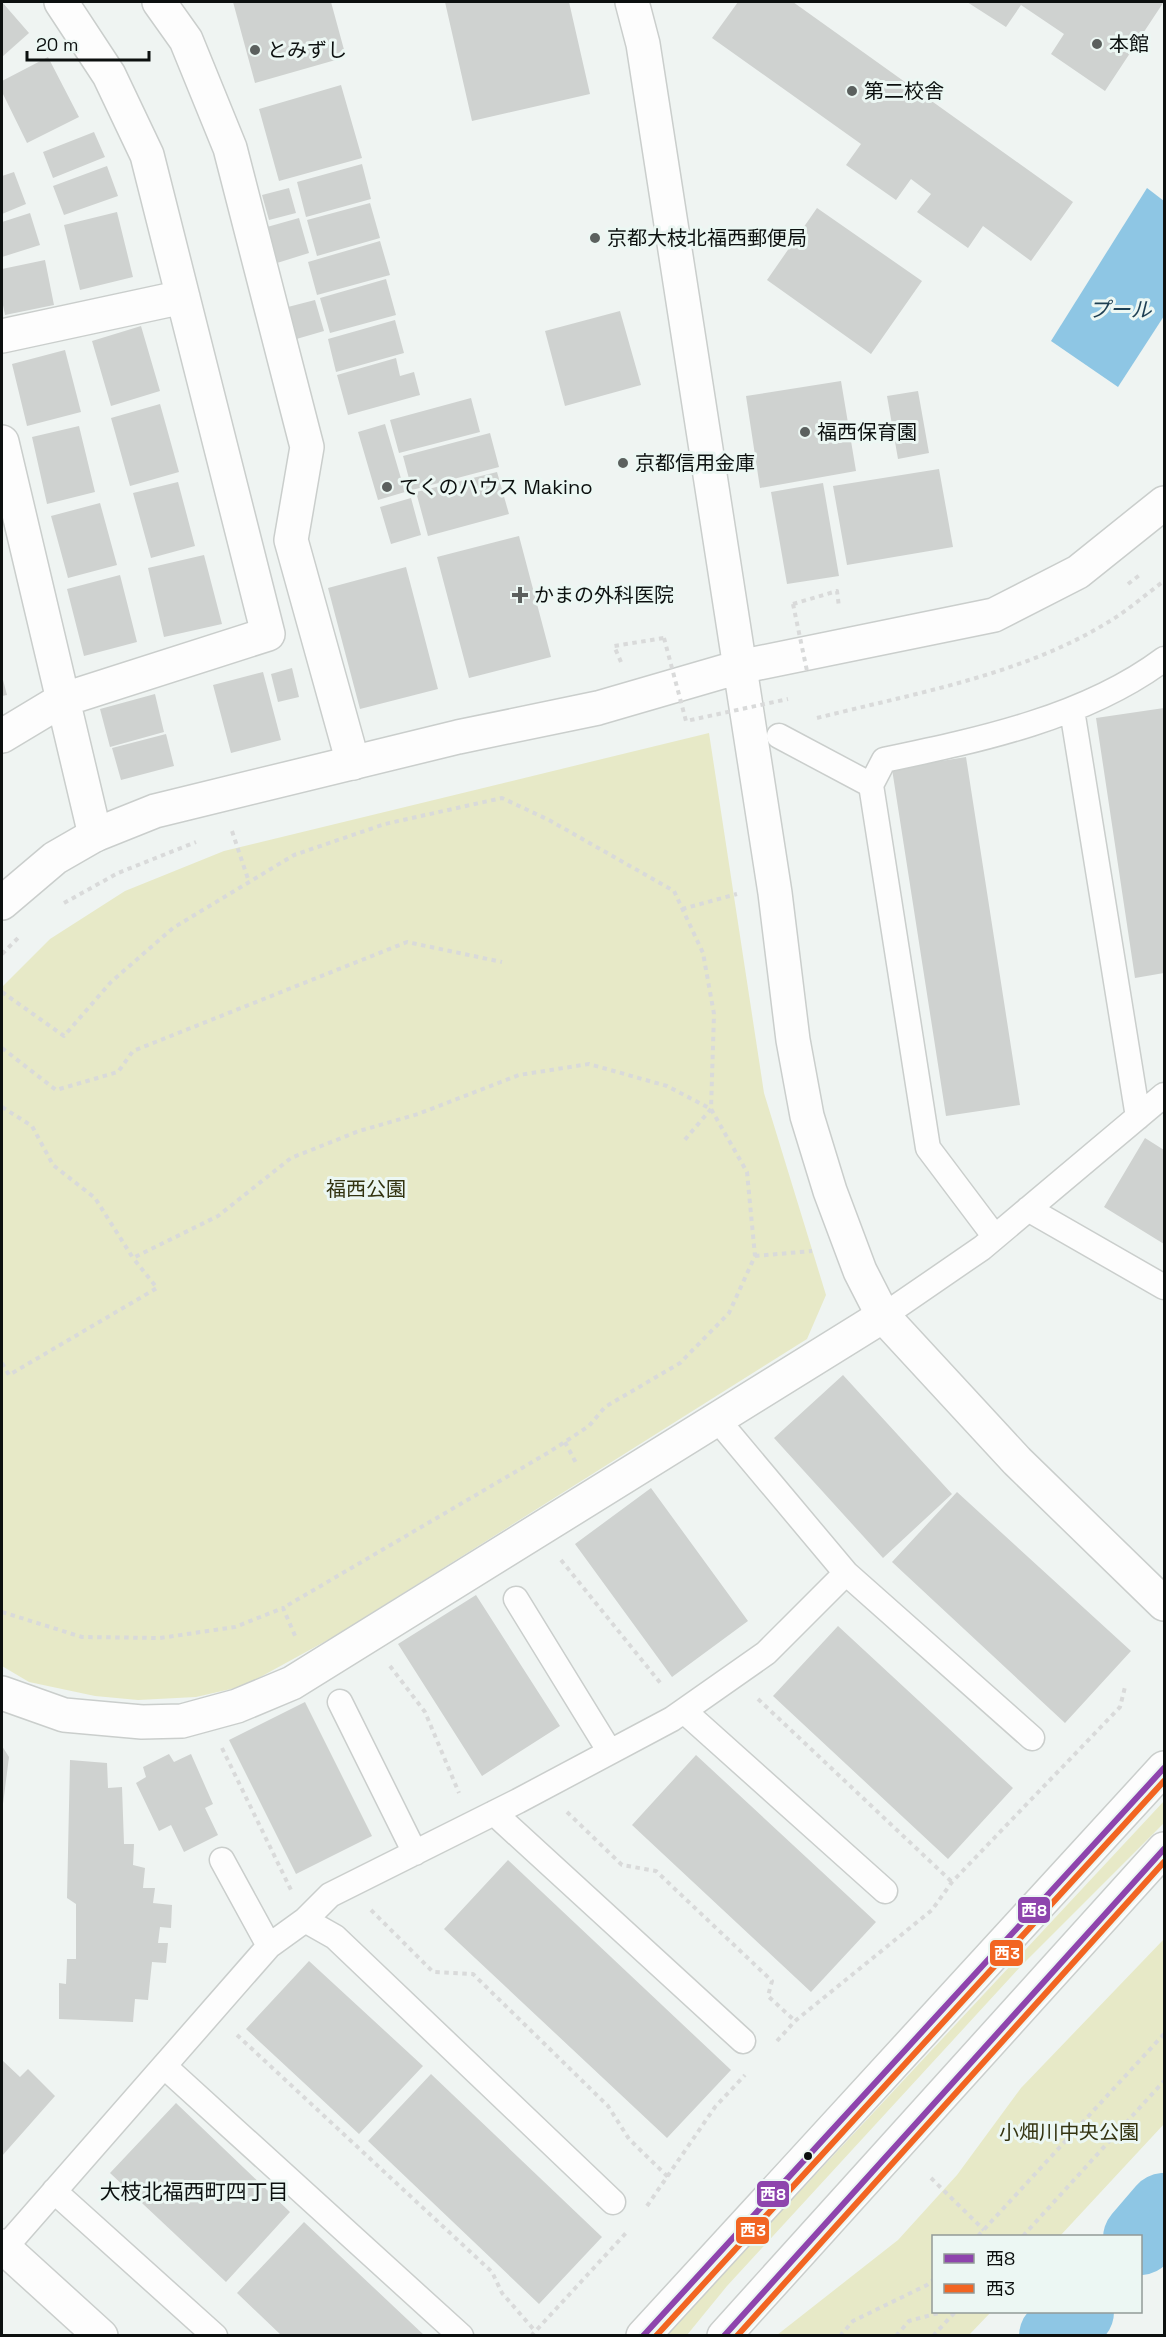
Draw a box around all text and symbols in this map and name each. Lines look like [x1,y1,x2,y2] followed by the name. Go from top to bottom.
[27,24,148,62] scale bar
[1109,31,1149,57] place label: 本館
[36,33,79,56] text: 20 m
[267,37,347,63] place label: とみずし
[1090,37,1104,51] marker: 本館
[248,43,262,57] marker: とみずし
[864,78,944,104] place label: 第二校舎
[845,84,859,98] marker: 第二校舎
[607,225,807,251] place label: 京都大枝北福西郵便局
[588,231,602,245] marker: 京都大枝北福西郵便局
[1089,296,1152,323] water label: プール
[817,419,917,445] place label: 福西保育園
[798,425,812,439] marker: 福西保育園
[635,450,755,476] place label: 京都信用金庫
[616,456,630,470] marker: 京都信用金庫
[399,474,593,500] place label: てくのハウス Makino
[380,480,394,494] marker: てくのハウス Makino
[534,582,674,608] place label: かまの外科医院
[511,586,529,604] marker: かまの外科医院
[326,1176,406,1202] park label: 福西公園
[1017,1896,1051,1924] line badge: 西8
[1021,1900,1047,1921] text: 西8
[989,1939,1024,1967] line badge: 西3
[994,1943,1020,1964] text: 西3
[999,2119,1139,2145] park label: 小畑川中央公園
[802,2150,814,2162] unlabelled marker
[100,2178,289,2205] district label: 大枝北福西町四丁目
[756,2180,790,2208] line badge: 西8
[760,2184,786,2205] text: 西8
[735,2216,770,2245] line badge: 西3
[740,2220,766,2241] text: 西3
[932,2235,1142,2313] legend
[986,2247,1015,2270] text: 西8
[986,2277,1015,2300] text: 西3

